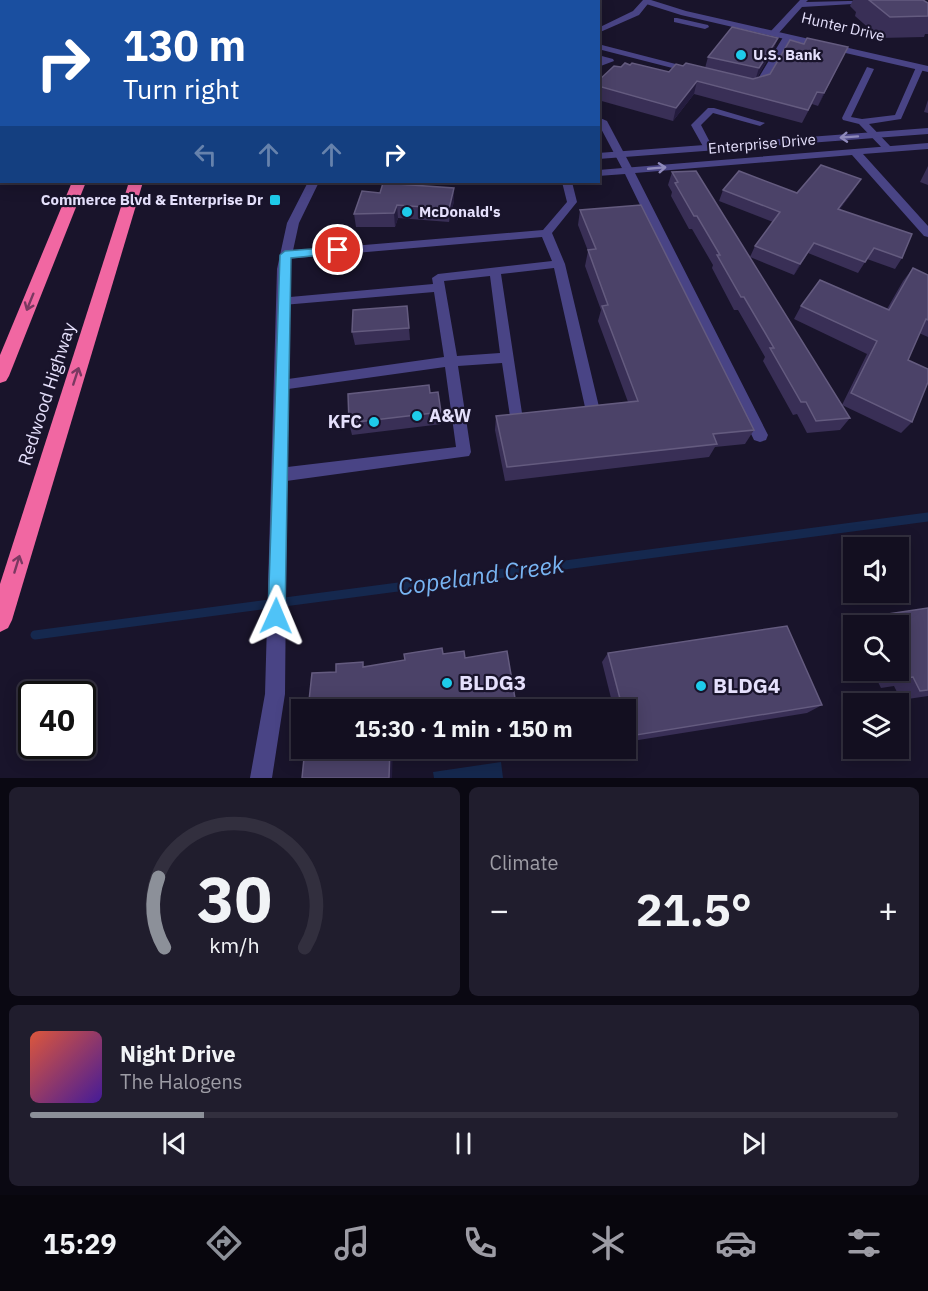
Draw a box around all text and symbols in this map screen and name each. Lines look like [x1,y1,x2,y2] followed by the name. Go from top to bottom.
[800,8,887,45] street label: Hunter Drive
[123,18,246,73] text: 130 m
[24,24,102,102] icon: right
[753,45,822,64] place label: U.S. Bank
[734,48,748,62] marker: U.S. Bank
[123,71,240,106] text: Turn right
[707,129,817,158] street label: Enterprise Drive
[839,132,859,143] one-way arrow
[189,138,222,171] icon: left
[252,138,285,171] icon: ahead
[315,138,348,171] icon: ahead
[378,138,411,171] icon: right
[646,162,666,173] one-way arrow
[41,190,263,209] place label: Commerce Blvd & Enterprise Dr
[268,193,282,207] marker: Commerce Blvd & Enterprise Dr
[419,202,501,221] place label: McDonald's
[400,205,414,219] marker: McDonald's
[312,224,363,275] pin
[321,233,354,266] icon: arrive
[24,293,35,311] one-way arrow
[13,319,81,468] street label: Redwood Highway
[71,367,82,386] one-way arrow
[429,404,471,427] place label: A&W
[410,409,424,423] marker: A&W
[328,410,362,433] place label: KFC
[367,415,381,429] marker: KFC
[843,537,909,759] map controls
[843,537,909,603] button: sound
[396,547,566,602] water label: Copeland Creek
[12,555,23,574] one-way arrow
[244,584,308,648] position arrow
[843,615,909,681] button: search
[459,668,526,696] place label: BLDG3
[713,671,780,699] place label: BLDG4
[440,676,454,690] marker: BLDG3
[694,679,708,693] marker: BLDG4
[18,681,96,759] speed limit sign: 40
[843,693,909,759] button: layers
[354,714,573,743] text: 15:30 · 1 min · 150 m
[490,849,558,876] text: Climate
[197,858,272,939] text: 30
[636,880,752,938] text: 21.5°
[490,888,509,931] text: −
[878,888,898,931] text: +
[209,932,259,960] text: km/h
[120,1039,236,1068] text: Night Drive
[120,1068,242,1095] text: The Halogens
[158,1127,191,1160] icon: previous
[447,1127,480,1160] icon: pause
[737,1127,770,1160] icon: next
[203,1222,245,1264] icon: directions
[331,1222,373,1264] icon: music
[459,1222,501,1264] icon: phone
[587,1222,629,1264] icon: climate
[715,1222,757,1264] icon: car
[843,1222,885,1264] icon: filters
[43,1226,117,1261] text: 15:29

